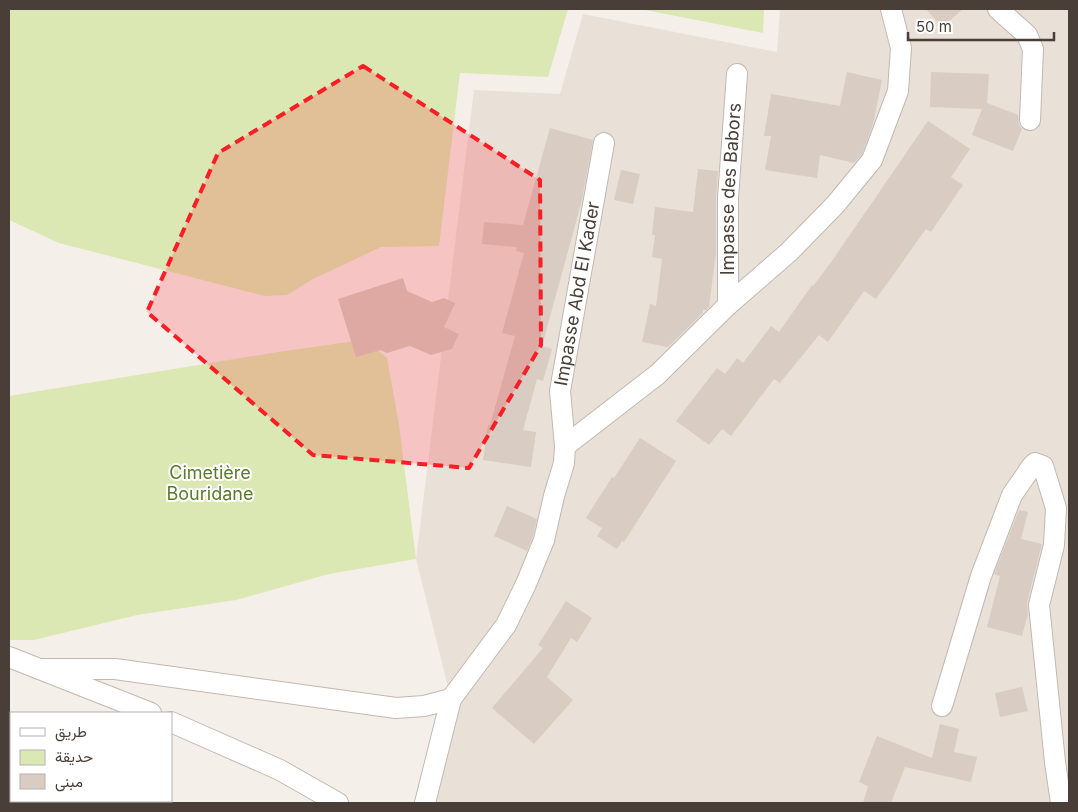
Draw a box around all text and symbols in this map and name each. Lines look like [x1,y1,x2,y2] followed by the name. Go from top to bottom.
[908,10,1054,42] scale bar
[916,17,952,36] text: 50 m
[717,102,745,275] street label: Impasse des Babors
[550,200,603,387] street label: Impasse Abd El Kader
[167,462,253,504] park label: Cimetière Bouridane
[10,712,172,802] legend
[55,722,87,742] text: طريق
[55,747,93,766] text: حديقة
[55,772,83,792] text: مبنى

